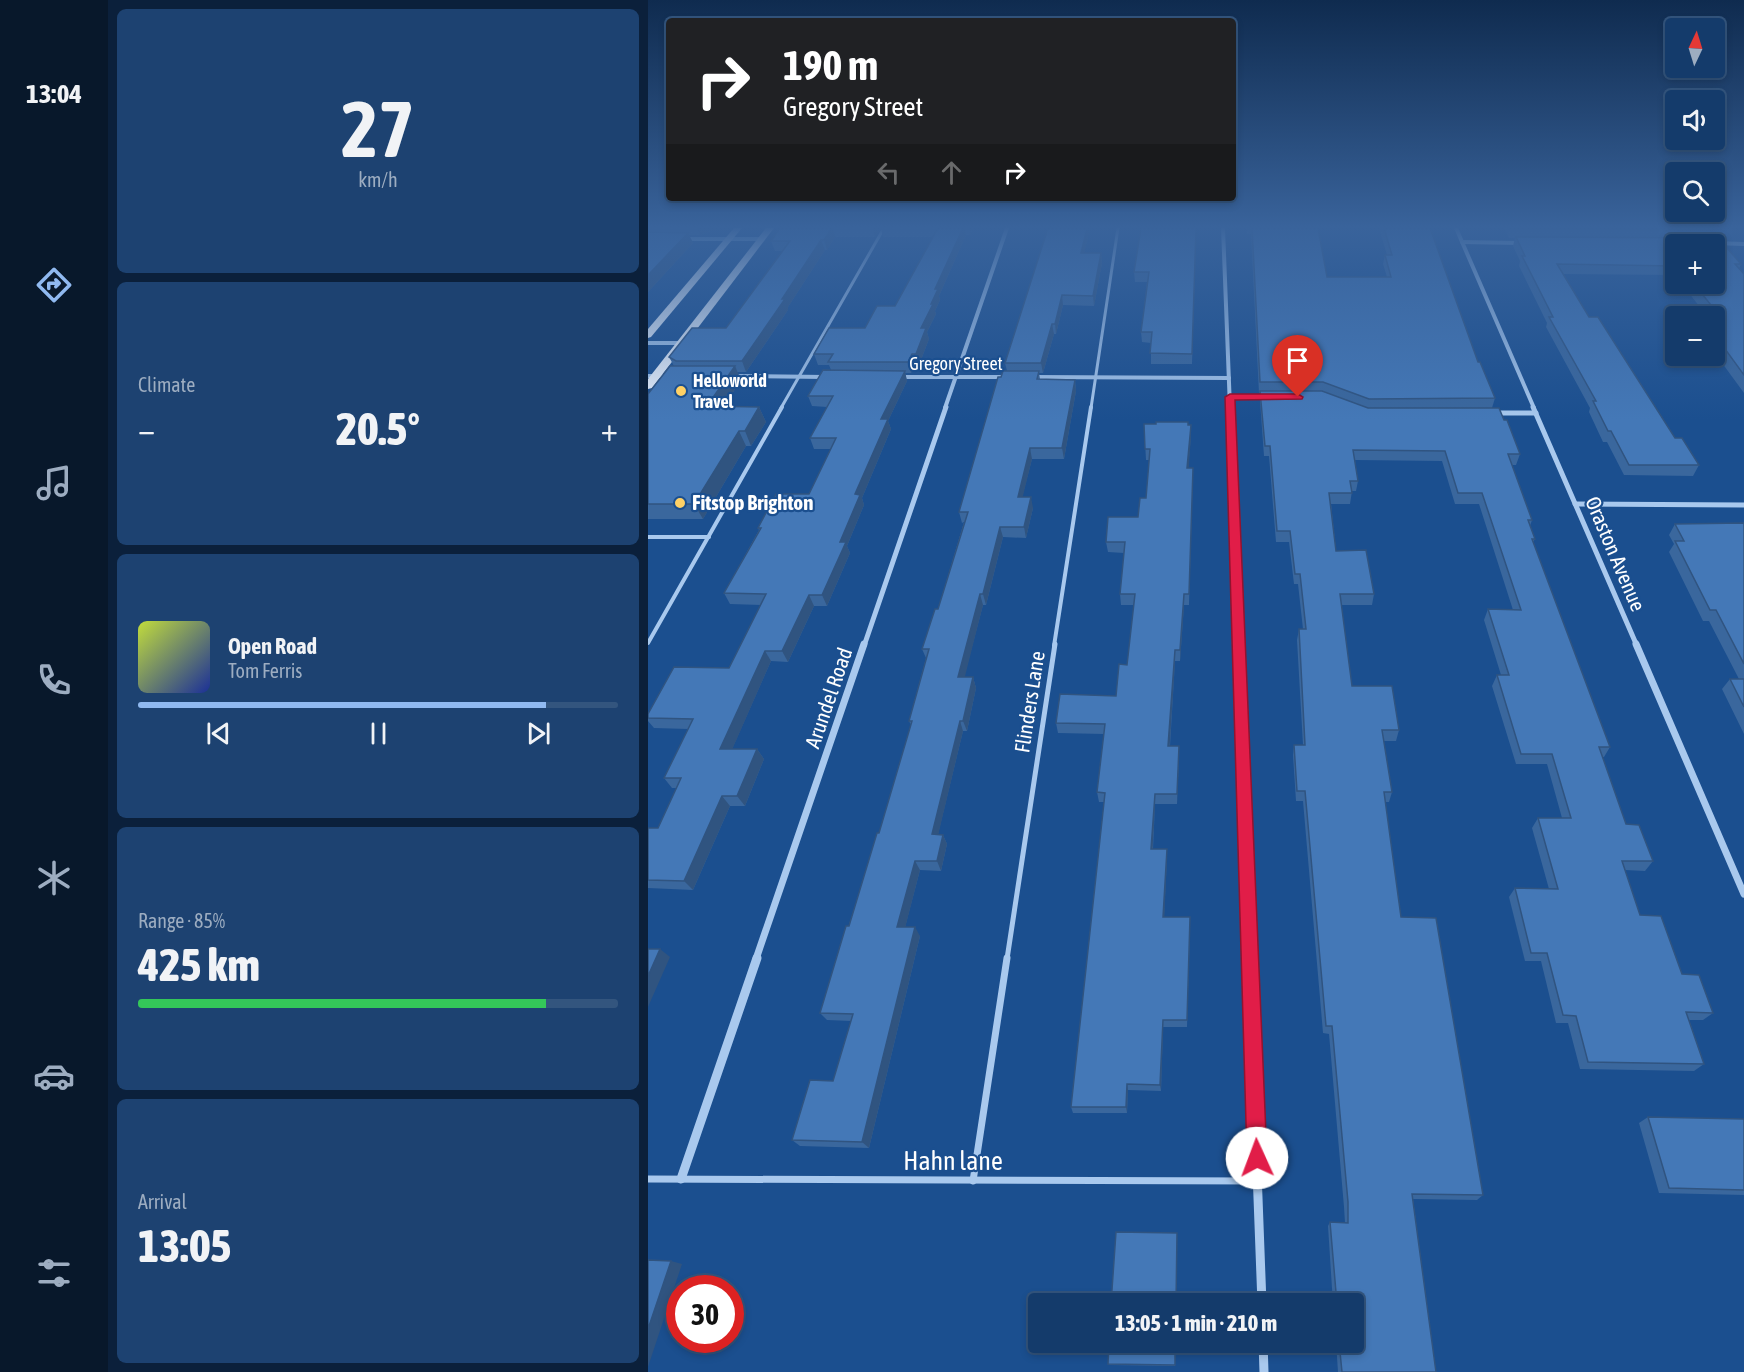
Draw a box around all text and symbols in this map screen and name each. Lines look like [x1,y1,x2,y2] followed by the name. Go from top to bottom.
[1665,18,1725,78] north arrow
[1665,18,1725,366] map controls
[783,41,878,89] text: 190 m
[684,42,762,120] icon: right
[26,78,82,109] text: 13:04
[341,84,415,174] text: 27
[1665,90,1725,150] button: sound
[783,91,923,122] text: Gregory Street
[872,156,905,189] icon: left
[935,156,968,189] icon: ahead
[998,156,1031,189] icon: right
[1665,162,1725,222] button: search
[358,168,398,191] text: km/h
[1665,234,1725,294] button: +
[33,264,75,306] icon: directions
[1665,306,1725,366] button: −
[1272,335,1323,397] pin
[1281,344,1314,377] icon: arrive
[909,353,1003,374] street label: Gregory Street
[693,370,767,412] place label: Helloworld Travel
[138,373,195,396] text: Climate
[674,384,688,398] marker: Helloworld Travel
[336,403,420,455] text: 20.5°
[138,410,155,448] text: −
[601,410,618,448] text: +
[33,462,75,504] icon: music
[692,490,813,514] place label: Fitstop Brighton
[1581,493,1651,615] street label: Oraston Avenue
[673,496,687,510] marker: Fitstop Brighton
[228,633,317,659] text: Open Road
[800,644,856,751] street label: Arundel Road
[1009,649,1049,754] street label: Flinders Lane
[33,659,75,701] icon: phone
[228,659,302,682] text: Tom Ferris
[202,717,235,750] icon: previous
[362,717,395,750] icon: pause
[522,717,555,750] icon: next
[33,857,75,899] icon: climate
[138,909,225,932] text: Range · 85%
[138,939,260,991] text: 425 km
[33,1055,75,1097] icon: car
[1225,1126,1289,1190] position arrow
[903,1146,1003,1176] street label: Hahn lane
[138,1190,187,1213] text: Arrival
[138,1220,232,1272] text: 13:05
[33,1252,75,1294] icon: filters
[666,1275,744,1353] speed limit sign: 30
[1115,1310,1277,1336] text: 13:05 · 1 min · 210 m

